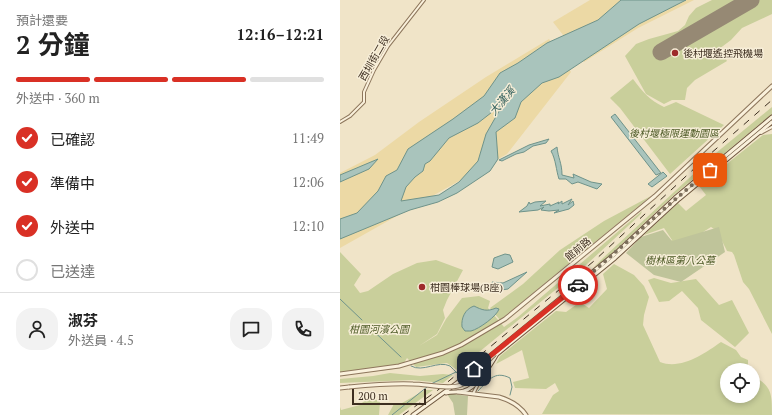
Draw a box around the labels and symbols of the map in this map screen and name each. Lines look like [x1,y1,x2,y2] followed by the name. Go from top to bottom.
[356,33,392,83] street label: 西圳街二段
[683,47,763,60] place label: 後村堰遙控飛機場
[670,48,680,58] marker: 後村堰遙控飛機場
[486,82,519,118] water label: 大漢溪
[629,127,721,140] park label: 後村堰極限運動園區
[693,153,727,187] pin
[562,234,594,264] street label: 館前路
[645,254,717,267] park label: 樹林區第八公墓
[558,265,598,305] courier
[430,281,503,294] place label: 柑園棒球場(B座)
[417,282,427,292] marker: 柑園棒球場(B座)
[349,323,411,336] park label: 柑園河濱公園
[457,352,491,386] pin
[352,387,426,406] scale bar

